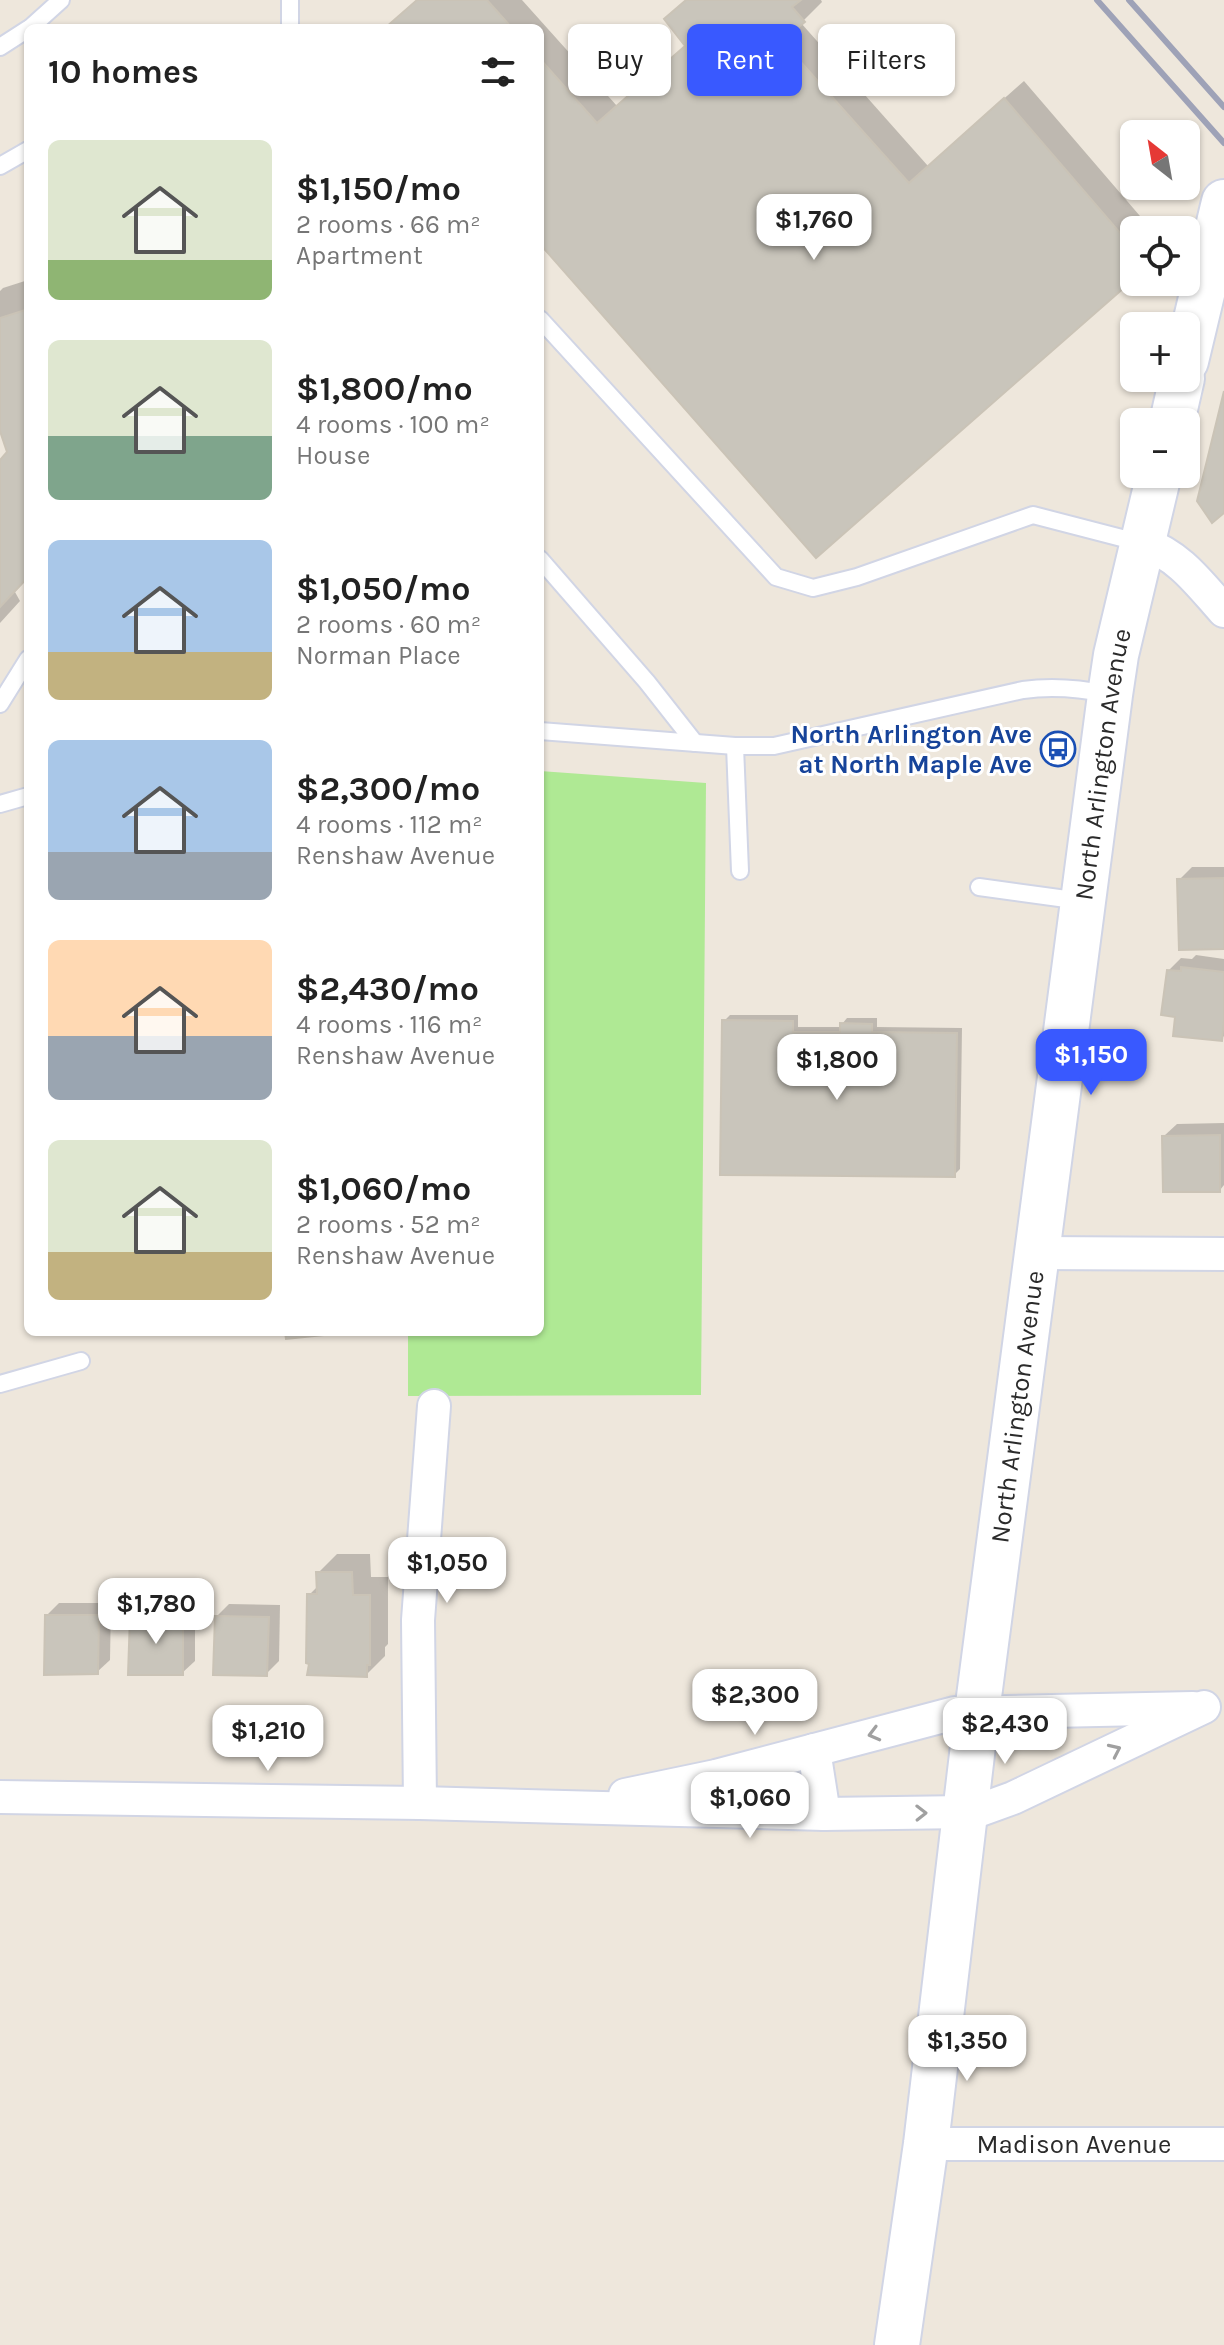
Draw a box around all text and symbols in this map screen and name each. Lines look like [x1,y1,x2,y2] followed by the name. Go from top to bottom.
[568,24,671,96] chip: Buy
[687,24,802,96] chip: Rent
[818,24,955,96] chip: Filters
[476,50,520,94] icon: filters
[48,52,199,92] text: 10 homes
[1120,120,1200,200] north arrow
[1120,120,1200,488] map controls
[296,169,461,209] text: $1,150/mo
[112,172,208,268] icon: home
[749,194,879,262] pin: $1,760
[775,204,853,235] text: $1,760
[296,209,481,240] text: 2 rooms · 66 m²
[1120,216,1200,296] button: locate
[296,240,423,271] text: Apartment
[1120,312,1200,392] button: +
[296,369,473,409] text: $1,800/mo
[112,372,208,468] icon: home
[1120,408,1200,488] button: −
[296,409,490,440] text: 4 rooms · 100 m²
[296,440,370,471] text: House
[296,569,471,609] text: $1,050/mo
[112,572,208,668] icon: home
[296,609,481,640] text: 2 rooms · 60 m²
[1068,625,1137,902] street label: North Arlington Avenue
[296,640,461,671] text: Norman Place
[790,719,1032,780] place label: North Arlington Ave at North Maple Ave
[1039,730,1077,768] bus stop icon: North Arlington Ave at North Maple Ave
[296,769,480,809] text: $2,300/mo
[112,772,208,868] icon: home
[296,809,483,840] text: 4 rooms · 112 m²
[296,840,495,871] text: Renshaw Avenue
[296,969,479,1009] text: $2,430/mo
[112,972,208,1068] icon: home
[296,1009,483,1040] text: 4 rooms · 116 m²
[1026,1029,1156,1097] pin: $1,150
[772,1034,902,1102] pin: $1,800
[1054,1039,1128,1070] text: $1,150
[296,1040,495,1071] text: Renshaw Avenue
[795,1044,879,1075] text: $1,800
[296,1169,471,1209] text: $1,060/mo
[112,1172,208,1268] icon: home
[296,1209,481,1240] text: 2 rooms · 52 m²
[296,1240,495,1271] text: Renshaw Avenue
[984,1269,1050,1545] street label: North Arlington Avenue
[382,1537,512,1605] pin: $1,050
[406,1547,488,1578] text: $1,050
[91,1578,221,1646] pin: $1,780
[116,1588,196,1619] text: $1,780
[690,1669,820,1737] pin: $2,300
[710,1679,800,1710] text: $2,300
[940,1698,1070,1766] pin: $2,430
[203,1705,333,1773] pin: $1,210
[961,1708,1049,1739] text: $2,430
[230,1715,306,1746] text: $1,210
[867,1725,881,1741] one-way arrow
[1106,1744,1121,1760] one-way arrow
[685,1772,815,1840] pin: $1,060
[709,1782,791,1813] text: $1,060
[915,1804,928,1821] one-way arrow
[902,2015,1032,2083] pin: $1,350
[926,2025,1008,2056] text: $1,350
[977,2129,1171,2160] street label: Madison Avenue

